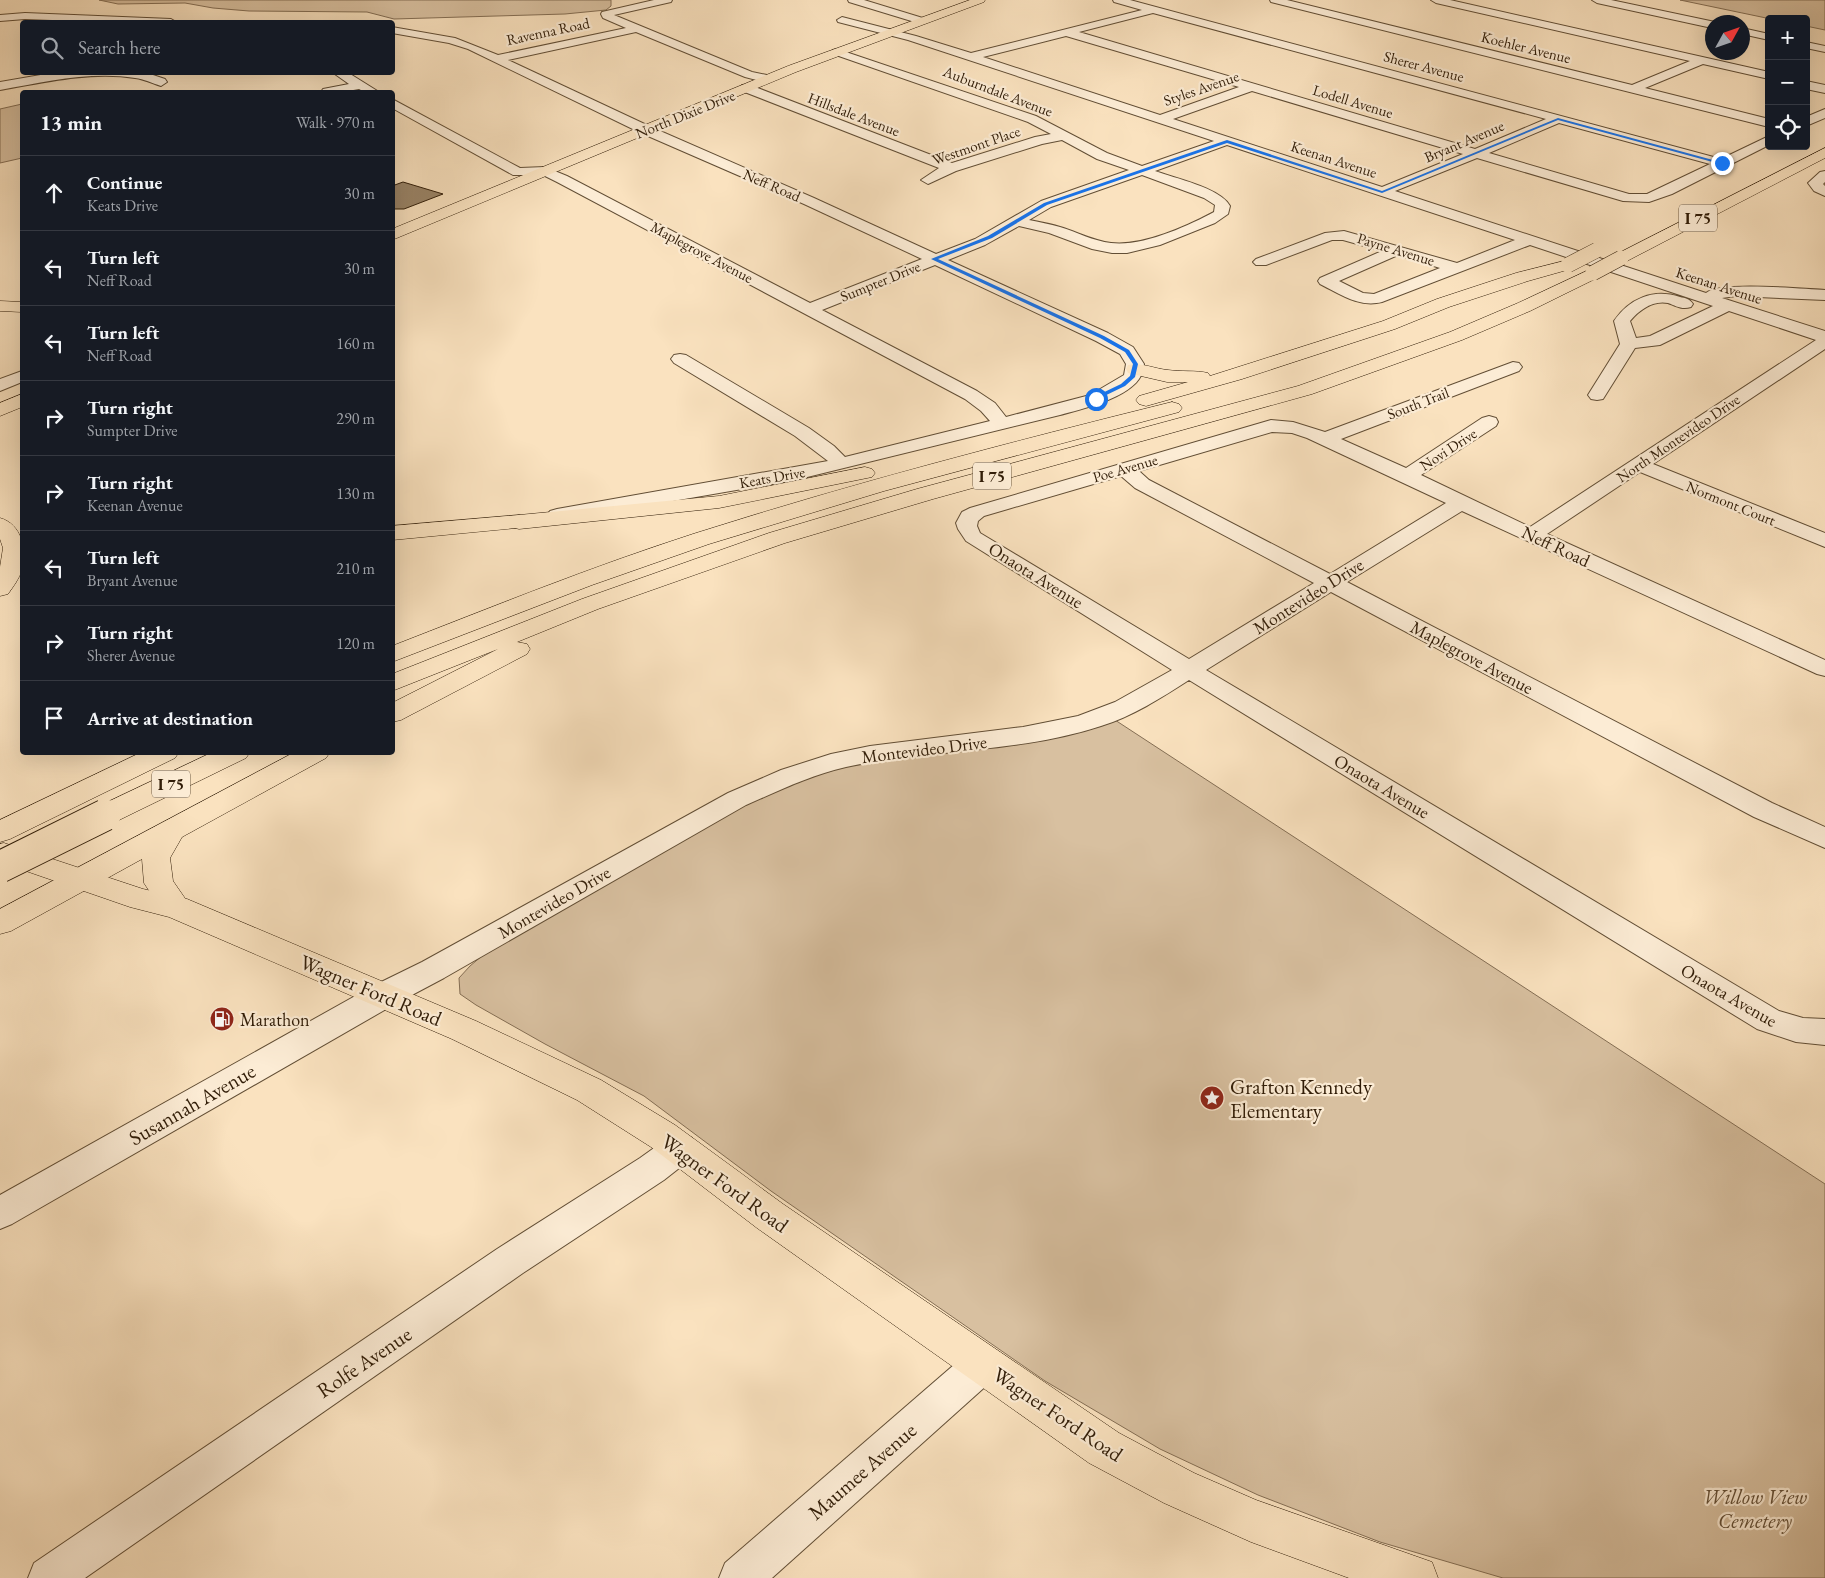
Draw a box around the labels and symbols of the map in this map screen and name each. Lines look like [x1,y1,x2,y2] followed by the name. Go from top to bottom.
[505,13,592,49] street label: Ravenna Road
[1705,15,1750,60] north arrow
[1479,27,1573,67] street label: Koehler Avenue
[1382,46,1466,86] street label: Sherer Avenue
[940,61,1056,121] street label: Auburndale Avenue
[1161,66,1241,110] street label: Styles Avenue
[1311,80,1396,122] street label: Lodell Avenue
[632,85,738,143] street label: North Dixie Drive
[805,88,903,140] street label: Hillsdale Avenue
[1421,116,1507,166] street label: Bryant Avenue
[929,121,1023,169] street label: Westmont Place
[1288,136,1380,182] street label: Keenan Avenue
[1711,152,1734,175] route end
[740,164,804,206] street label: Neff Road
[1679,204,1717,232] road number: I 75
[648,217,756,287] street label: Maplegrove Avenue
[1355,228,1437,270] street label: Payne Avenue
[837,256,923,306] street label: Sumpter Drive
[1673,262,1765,308] street label: Keenan Avenue
[1384,382,1452,423] street label: South Trail
[1085,388,1108,411] route start
[1613,390,1743,486] street label: North Montevideo Drive
[1416,423,1480,474] street label: Novi Drive
[1090,450,1160,486] street label: Poe Avenue
[738,462,807,492] street label: Keats Drive
[973,462,1011,490] road number: I 75
[1684,476,1779,530] street label: Normont Court
[1518,520,1595,572] street label: Neff Road
[984,537,1088,613] street label: Onaota Avenue
[1248,553,1368,639] street label: Montevideo Drive
[1407,615,1537,699] street label: Maplegrove Avenue
[860,730,988,768] street label: Montevideo Drive
[1330,748,1434,824] street label: Onaota Avenue
[152,771,190,798] road number: I 75
[494,861,614,943] street label: Montevideo Drive
[296,948,446,1032] street label: Wagner Ford Road
[1677,958,1781,1032] street label: Onaota Avenue
[209,1006,235,1032] fuel station icon: Marathon
[240,1008,310,1031] place label: Marathon
[124,1057,260,1151] street label: Susannah Avenue
[1230,1073,1373,1124] place label: Grafton Kennedy Elementary
[1199,1085,1225,1111] place icon: Grafton Kennedy Elementary
[656,1128,795,1239] street label: Wagner Ford Road
[311,1320,417,1404] street label: Rolfe Avenue
[988,1360,1129,1468] street label: Wagner Ford Road
[802,1417,922,1525] street label: Maumee Avenue
[1703,1483,1807,1534] park label: Willow View Cemetery

